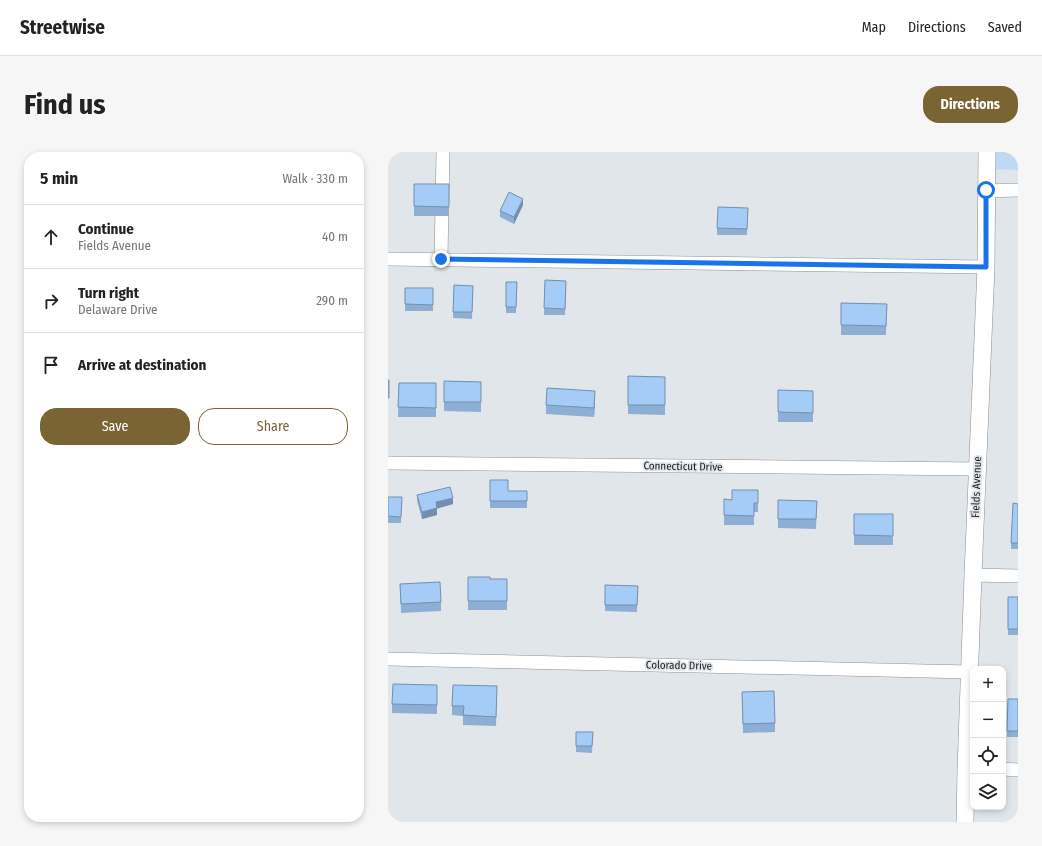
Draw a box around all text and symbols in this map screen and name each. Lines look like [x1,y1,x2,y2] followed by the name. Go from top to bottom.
[20,16,105,39] text: Streetwise
[862,19,886,36] text: Map
[908,19,966,36] text: Directions
[988,19,1022,36] text: Saved
[923,86,1018,123] button: Directions
[24,88,106,121] text: Find us
[40,168,78,189] text: 5 min
[283,171,348,186] text: Walk · 330 m
[977,181,995,199] route start
[78,220,134,238] text: Continue
[40,226,62,248] icon: ahead
[322,229,348,244] text: 40 m
[78,238,151,253] text: Fields Avenue
[432,250,450,268] route end
[78,284,139,302] text: Turn right
[40,290,62,312] icon: right
[316,293,348,308] text: 290 m
[78,302,158,317] text: Delaware Drive
[40,354,62,376] icon: arrive
[78,356,206,374] text: Arrive at destination
[40,408,190,445] button: Save
[198,408,348,445] button: Share
[969,456,984,518] street label: Fields Avenue
[643,459,723,474] street label: Connecticut Drive
[646,658,712,673] street label: Colorado Drive
[970,666,1006,810] map controls
[970,666,1006,702] button: +
[970,702,1006,738] button: −
[970,738,1006,774] button: locate
[970,774,1006,810] button: layers

